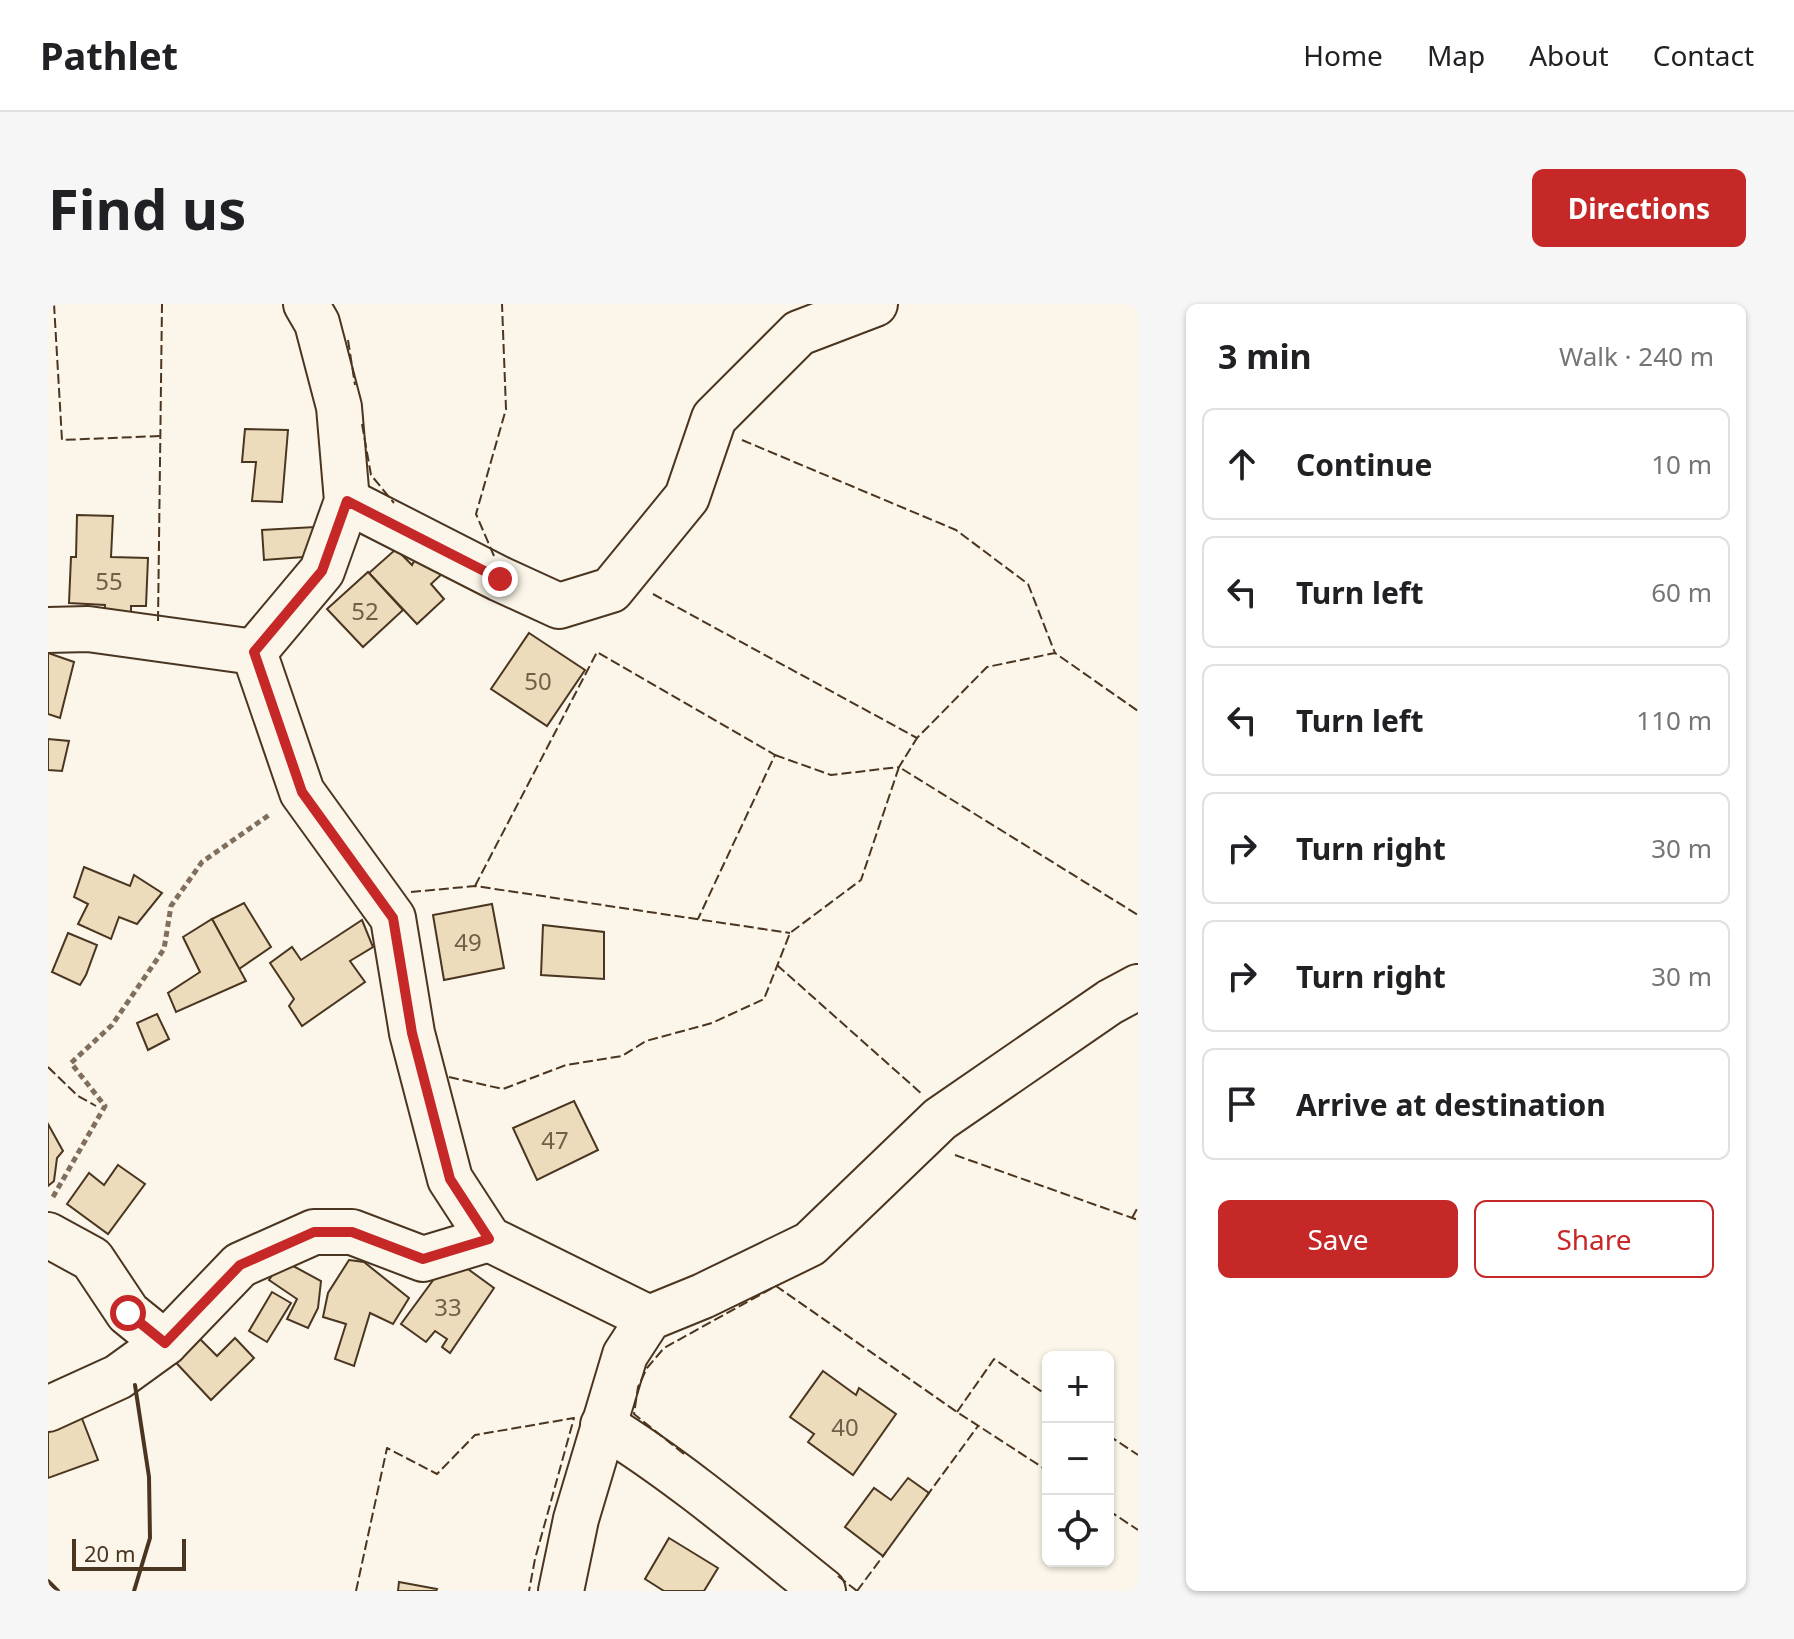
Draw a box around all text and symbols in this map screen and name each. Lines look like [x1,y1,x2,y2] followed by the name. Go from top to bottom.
[40,29,178,81] text: Pathlet
[1303,36,1383,74] text: Home
[1427,36,1485,74] text: Map
[1529,36,1609,74] text: About
[1653,36,1754,74] text: Contact
[1532,169,1746,247] button: Directions
[48,170,246,246] text: Find us
[1218,333,1312,379] text: 3 min
[1559,338,1714,374] text: Walk · 240 m
[1220,442,1264,486] icon: ahead
[1296,444,1432,485] text: Continue
[1651,446,1712,482] text: 10 m
[482,561,518,597] route end
[95,564,123,597] house number: 55
[1220,570,1264,614] icon: left
[1296,572,1424,613] text: Turn left
[1651,574,1712,610] text: 60 m
[351,594,379,627] house number: 52
[524,664,552,697] house number: 50
[1220,698,1264,742] icon: left
[1296,700,1424,741] text: Turn left
[1636,702,1712,738] text: 110 m
[1220,826,1264,870] icon: right
[1296,828,1446,869] text: Turn right
[1651,830,1712,866] text: 30 m
[454,925,482,958] house number: 49
[1220,954,1264,998] icon: right
[1296,956,1446,997] text: Turn right
[1651,958,1712,994] text: 30 m
[1220,1082,1264,1126] icon: arrive
[1296,1084,1606,1125] text: Arrive at destination
[541,1123,569,1156] house number: 47
[1218,1200,1458,1278] button: Save
[1474,1200,1714,1278] button: Share
[434,1290,462,1323] house number: 33
[110,1295,146,1331] route start
[1042,1351,1114,1567] map controls
[1042,1351,1114,1423] button: +
[831,1410,859,1443] house number: 40
[1042,1423,1114,1495] button: −
[1042,1495,1114,1567] button: locate
[72,1535,186,1571] scale bar
[84,1538,135,1568] text: 20 m

